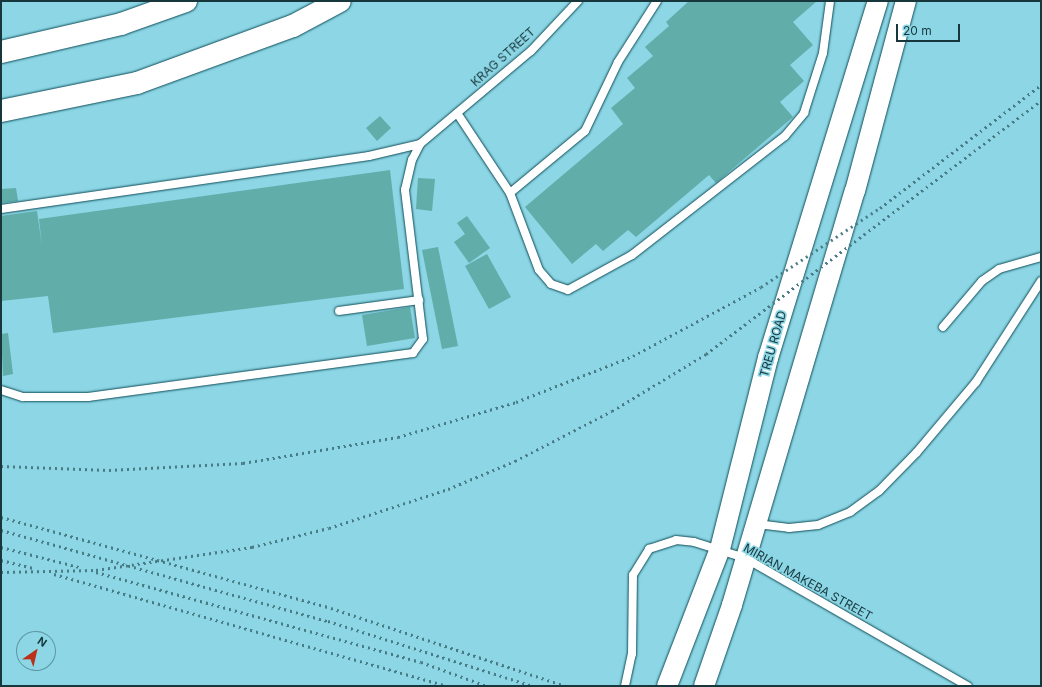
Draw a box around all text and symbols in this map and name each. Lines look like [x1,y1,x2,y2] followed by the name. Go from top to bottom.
[898,16,962,42] scale bar
[903,23,932,38] text: 20 m
[468,24,538,90] street label: KRAG STREET
[757,309,789,379] street label: TREU ROAD
[741,541,875,623] street label: MIRIAN MAKEBA STREET
[16,631,56,671] north arrow
[35,634,50,650] text: N

